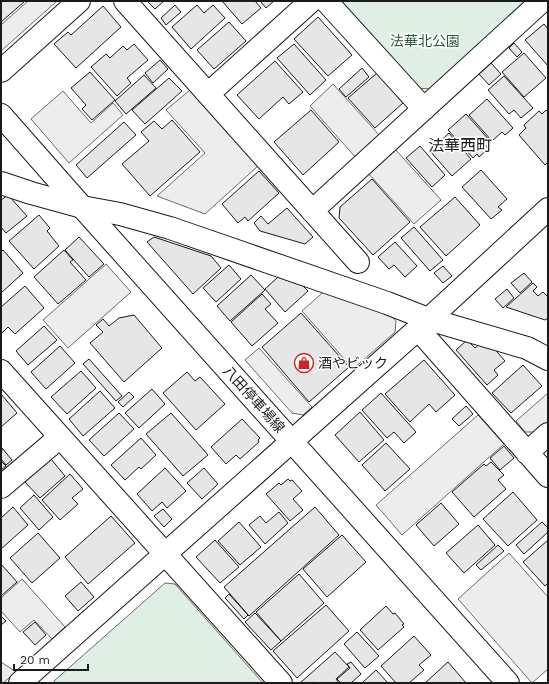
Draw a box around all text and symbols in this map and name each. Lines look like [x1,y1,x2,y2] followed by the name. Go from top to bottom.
[390,33,460,49] park label: 法華北公園
[428,136,492,155] district label: 法華西町
[293,352,315,374] shop icon: 酒やビック
[318,355,388,371] place label: 酒やビック
[220,362,288,436] street label: 八田停車場線
[14,646,88,672] scale bar
[20,653,50,667] text: 20 m

